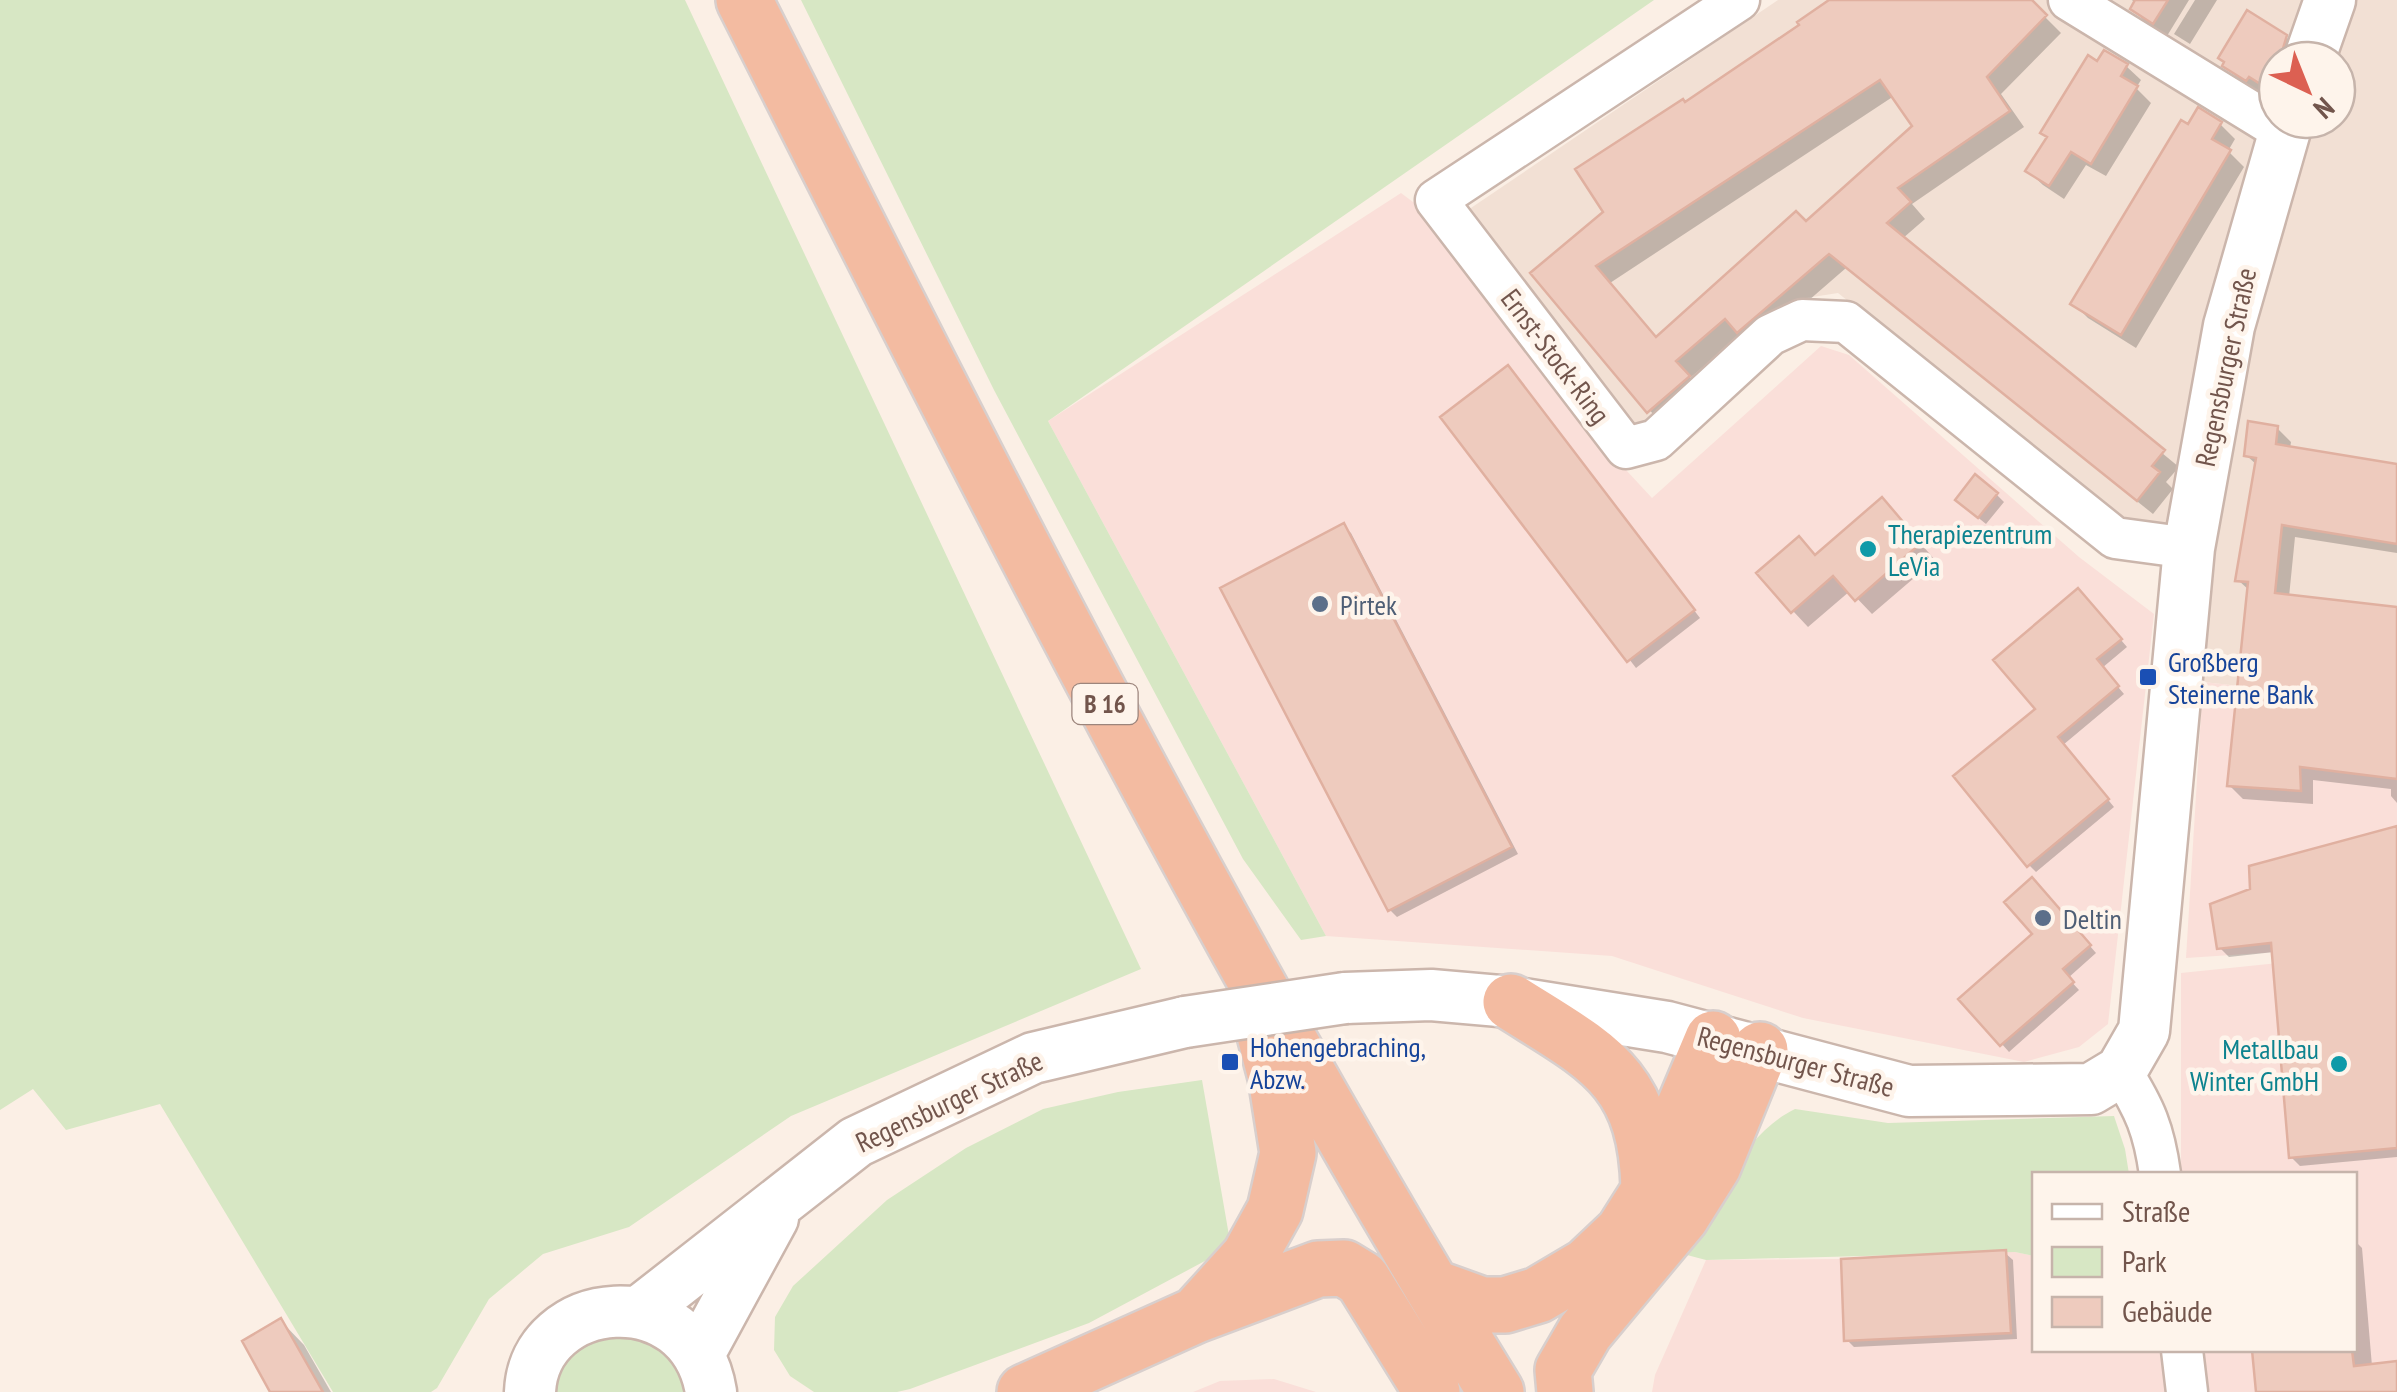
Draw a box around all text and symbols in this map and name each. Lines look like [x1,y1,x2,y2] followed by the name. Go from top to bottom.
[2257,40,2357,140] north arrow
[2306,90,2343,127] text: N
[2186,264,2264,470] street label: Regensburger Straße
[1493,281,1619,431] street label: Ernst-Stock-Ring
[1888,515,2052,584] place label: Therapiezentrum LeVia
[1857,538,1879,560] marker: Therapiezentrum LeVia
[1340,586,1397,623] place label: Pirtek
[1309,593,1331,615] marker: Pirtek
[2168,643,2314,712] place label: Großberg Steinerne Bank
[2137,666,2159,688] marker: Großberg Steinerne Bank
[1072,684,1138,724] road number: B 16
[2063,900,2122,937] place label: Deltin
[2032,907,2054,929] marker: Deltin
[1694,1017,1898,1105] street label: Regensburger Straße
[1250,1028,1426,1097] place label: Hohengebraching, Abzw.
[2190,1030,2319,1099] place label: Metallbau Winter GmbH
[850,1042,1048,1160] street label: Regensburger Straße
[1219,1051,1241,1073] marker: Hohengebraching, Abzw.
[2328,1053,2350,1075] marker: Metallbau Winter GmbH
[2032,1172,2357,1352] legend
[2122,1191,2190,1230] text: Straße
[2122,1241,2167,1280] text: Park
[2122,1291,2213,1330] text: Gebäude

